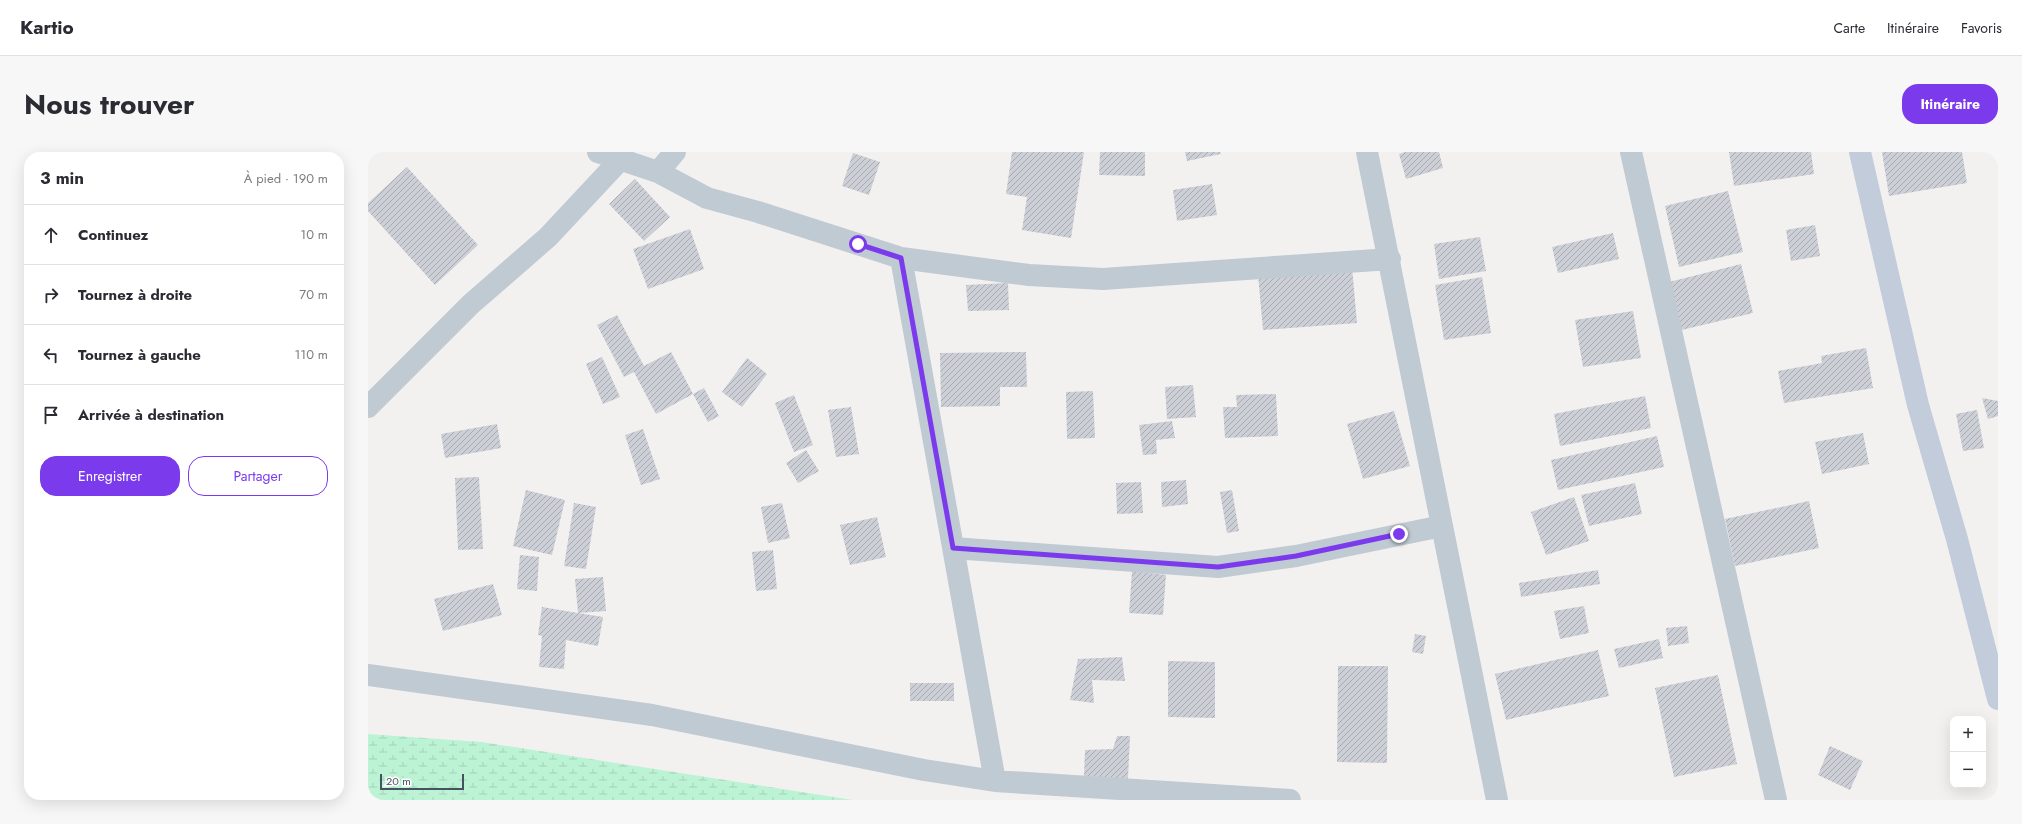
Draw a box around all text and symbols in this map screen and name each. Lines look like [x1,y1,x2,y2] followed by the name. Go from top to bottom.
[20,14,74,41] text: Kartio
[1833,18,1865,38] text: Carte
[1887,18,1939,38] text: Itinéraire
[1961,18,2002,38] text: Favoris
[24,84,195,125] text: Nous trouver
[1902,84,1998,124] button: Itinéraire
[40,166,84,190] text: 3 min
[244,169,328,188] text: À pied · 190 m
[40,224,62,246] icon: ahead
[78,224,148,246] text: Continuez
[300,225,328,244] text: 10 m
[849,235,867,253] route start
[40,284,62,306] icon: right
[78,284,192,306] text: Tournez à droite
[299,285,328,304] text: 70 m
[40,344,62,366] icon: left
[78,344,201,366] text: Tournez à gauche
[294,345,328,364] text: 110 m
[40,404,62,426] icon: arrive
[78,404,224,426] text: Arrivée à destination
[40,456,180,496] button: Enregistrer
[188,456,328,496] button: Partager
[1390,525,1408,543] route end
[1950,716,1986,788] map controls
[1950,716,1986,752] button: +
[1950,752,1986,788] button: −
[380,772,464,791] scale bar
[386,773,411,789] text: 20 m

